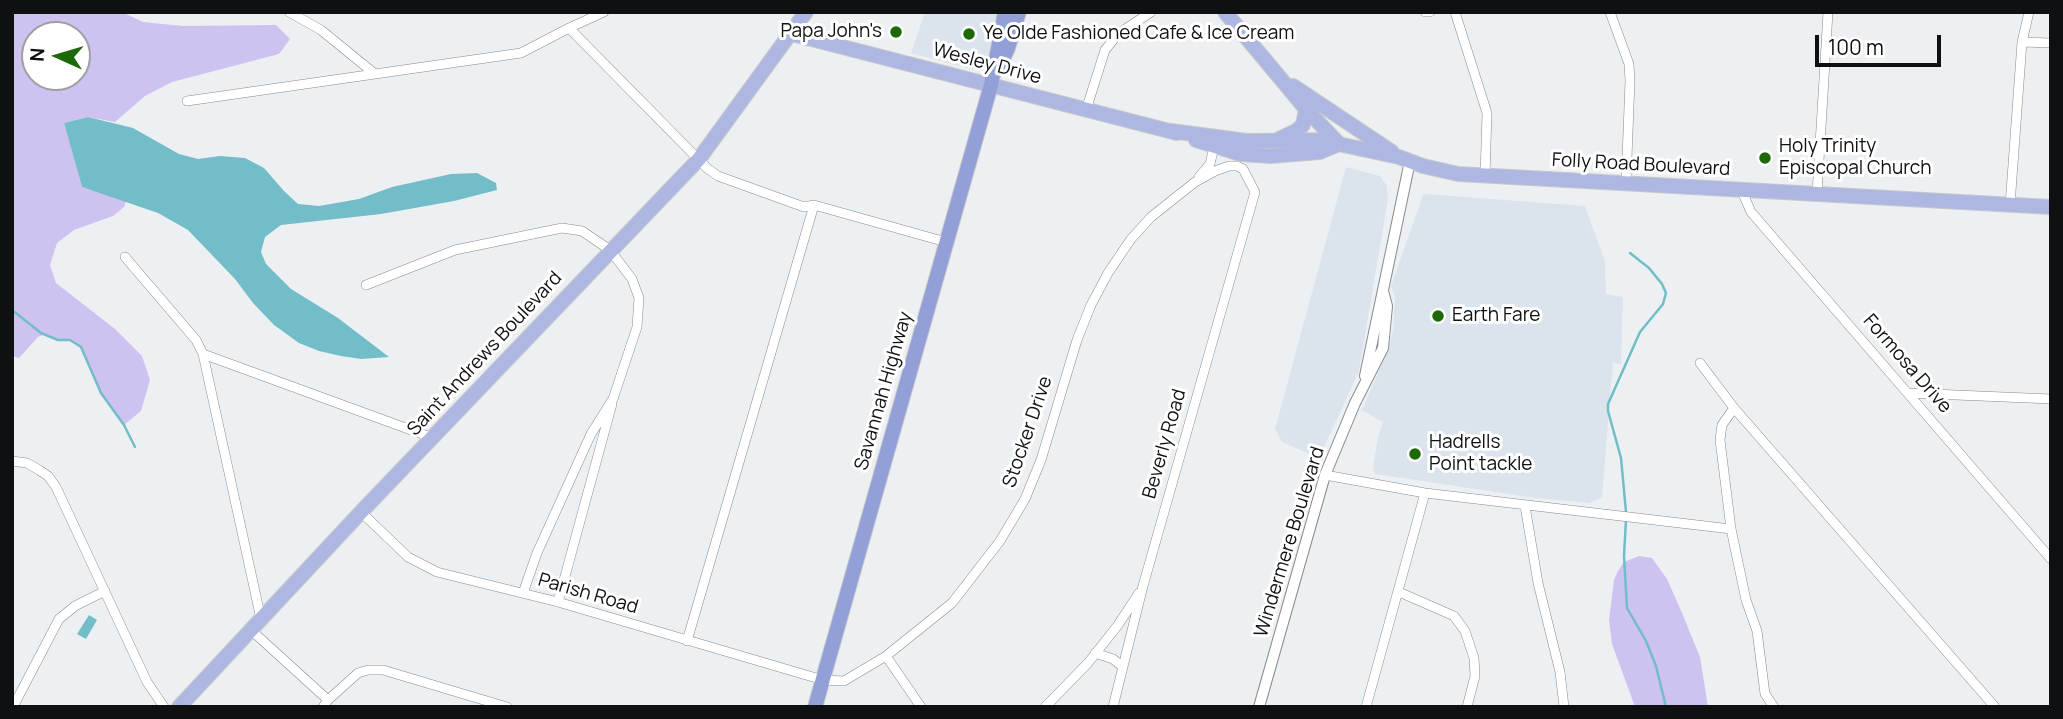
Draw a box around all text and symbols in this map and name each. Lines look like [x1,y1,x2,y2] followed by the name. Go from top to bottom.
[21,21,91,91] north arrow
[780,21,882,43] place label: Papa John's
[1818,21,1944,65] scale bar
[983,23,1294,45] place label: Ye Olde Fashioned Cafe & Ice Cream
[888,24,904,40] marker: Papa John's
[961,26,977,42] marker: Ye Olde Fashioned Cafe & Ice Cream
[1828,33,1884,61] text: 100 m
[930,39,1044,89] street label: Wesley Drive
[24,47,50,62] text: N
[1779,136,1932,180] place label: Holy Trinity Episcopal Church
[1551,149,1731,181] street label: Folly Road Boulevard
[1757,150,1773,166] marker: Holy Trinity Episcopal Church
[403,267,567,441] street label: Saint Andrews Boulevard
[1452,305,1540,327] place label: Earth Fare
[1430,308,1446,324] marker: Earth Fare
[850,309,918,473] street label: Savannah Highway
[1858,310,1956,418] street label: Formosa Drive
[998,373,1058,491] street label: Stocker Drive
[1138,387,1192,501] street label: Beverly Road
[1429,432,1532,476] place label: Hadrells Point tackle
[1250,444,1330,640] street label: Windermere Boulevard
[1407,446,1423,462] marker: Hadrells Point tackle
[535,569,641,619] street label: Parish Road

